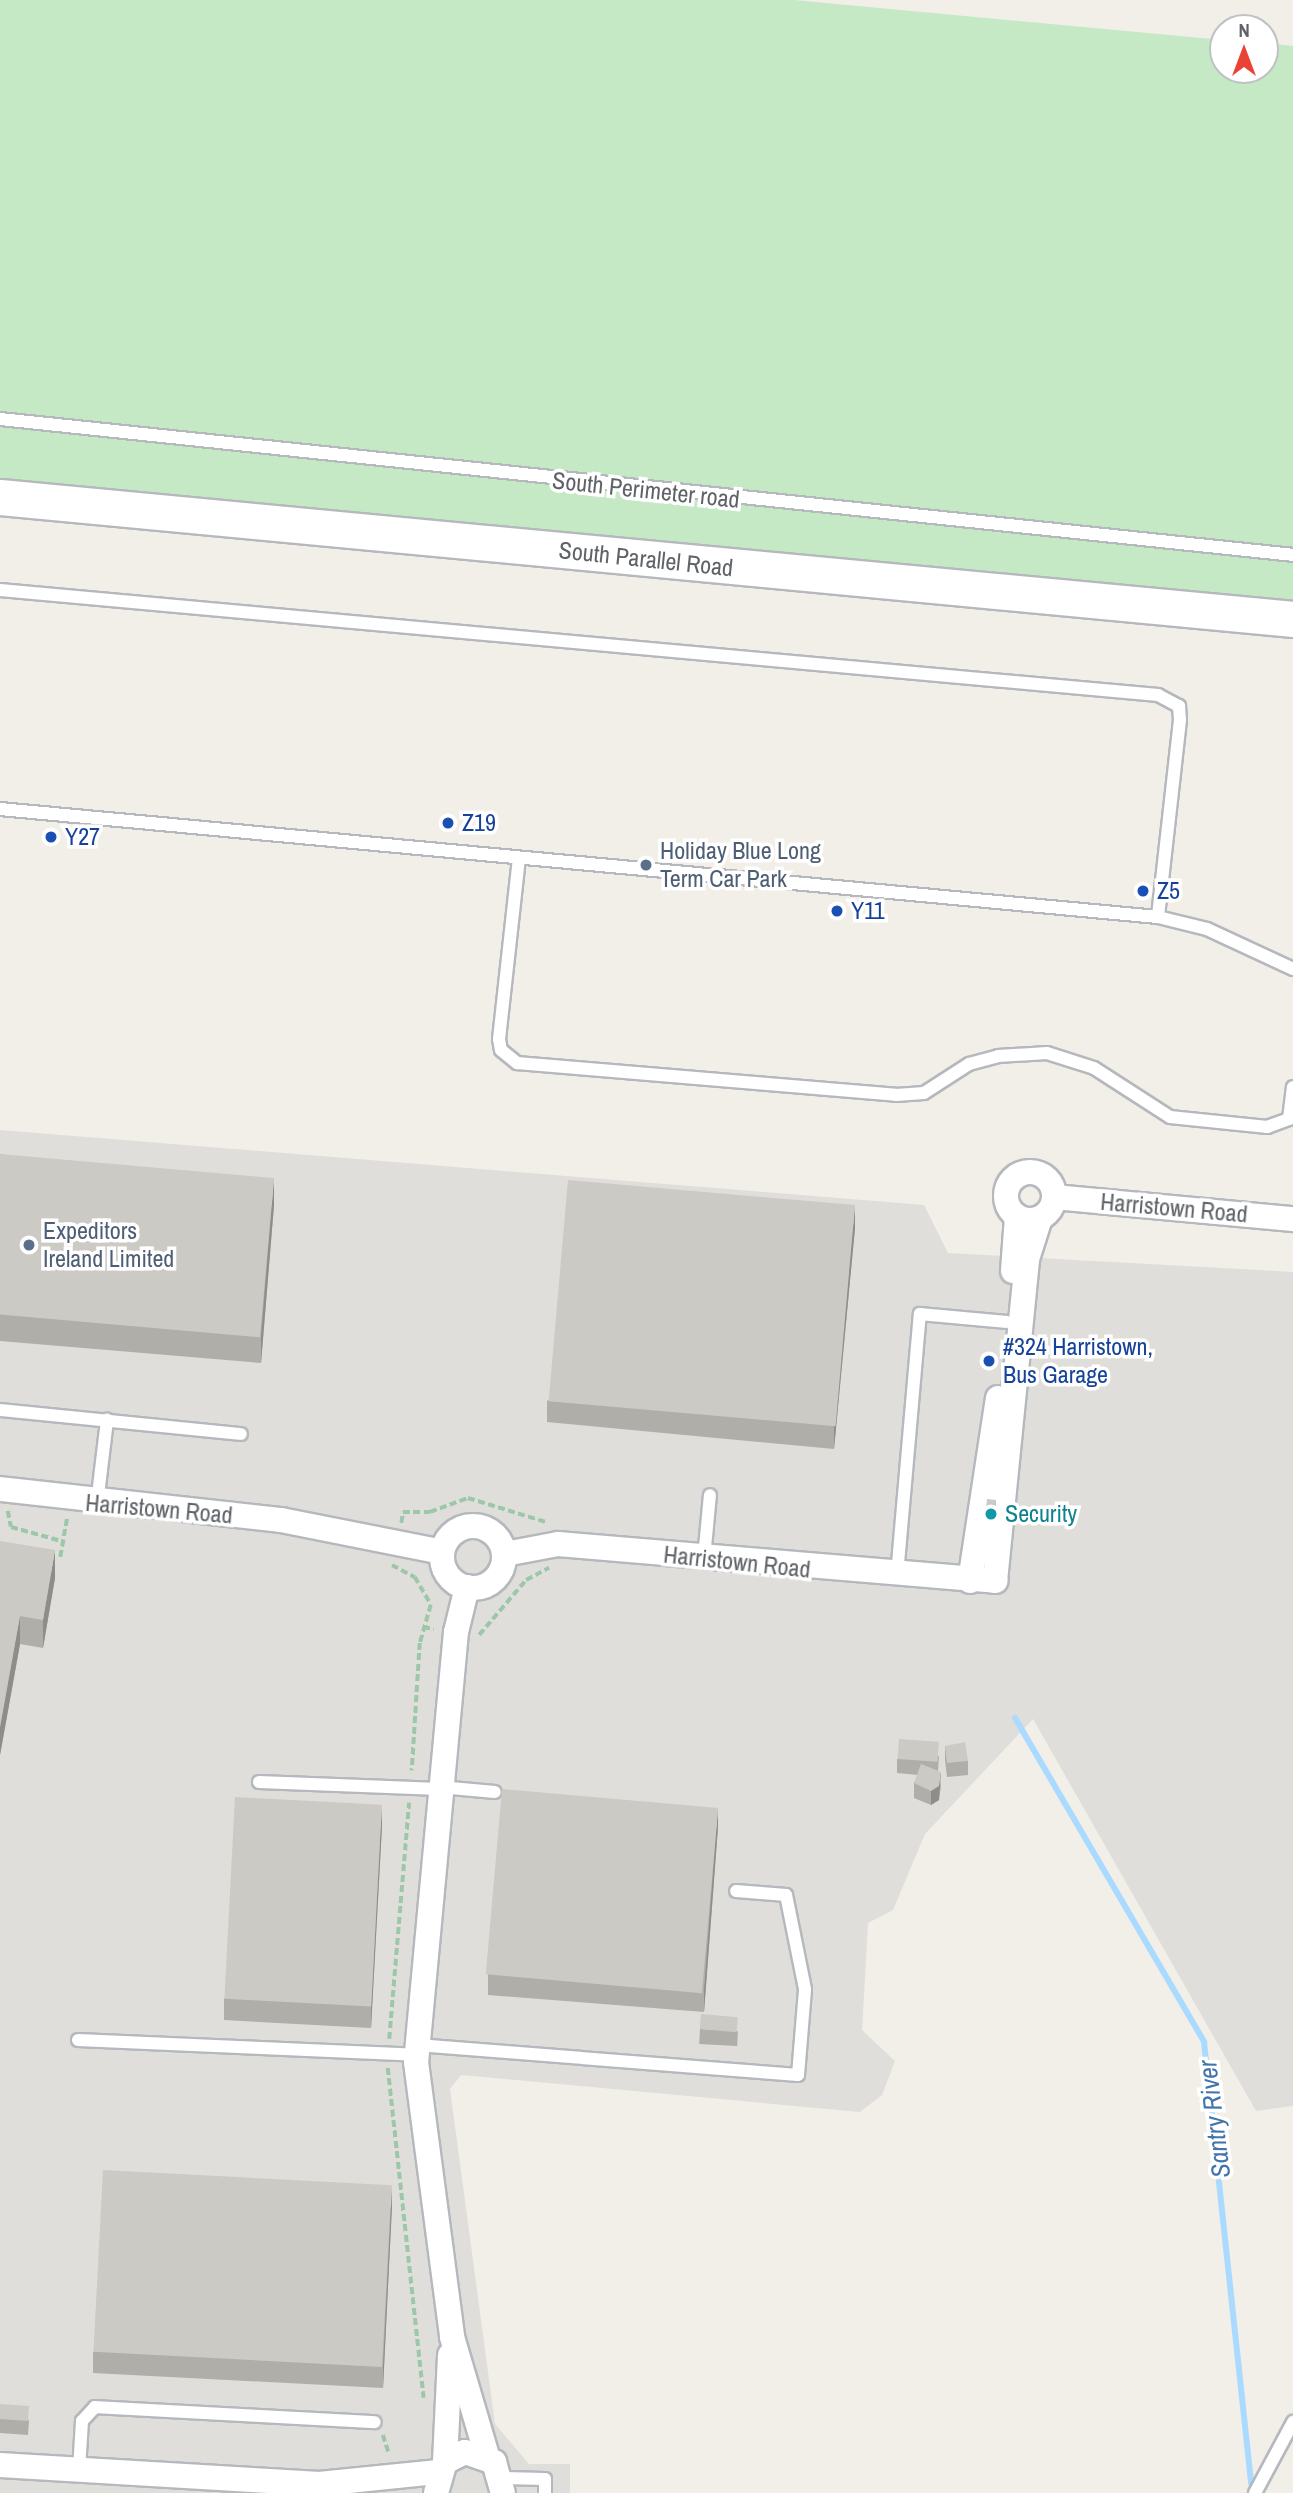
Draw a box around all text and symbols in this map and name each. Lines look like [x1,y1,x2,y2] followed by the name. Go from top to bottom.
[1209,14,1279,84] north arrow
[1238,17,1250,43] text: N
[551,466,741,514] street label: South Perimeter road
[557,536,735,582] street label: South Parallel Road
[462,809,496,837] place label: Z19
[440,815,456,831] marker: Z19
[65,823,100,851] place label: Y27
[43,829,59,845] marker: Y27
[660,837,821,893] place label: Holiday Blue Long Term Car Park
[638,857,654,873] marker: Holiday Blue Long Term Car Park
[1157,877,1180,905] place label: Z5
[1135,883,1151,899] marker: Z5
[851,897,885,925] place label: Y11
[829,903,845,919] marker: Y11
[1099,1187,1249,1229] street label: Harristown Road
[43,1217,174,1273] place label: Expeditors Ireland Limited
[21,1237,37,1253] marker: Expeditors Ireland Limited
[1003,1333,1153,1389] place label: #324 Harristown, Bus Garage
[981,1353,997,1369] marker: #324 Harristown, Bus Garage
[84,1488,234,1530] street label: Harristown Road
[1005,1500,1077,1528] place label: Security
[983,1506,999,1522] marker: Security
[662,1540,812,1584] street label: Harristown Road
[1191,2058,1237,2180] water label: Santry River

